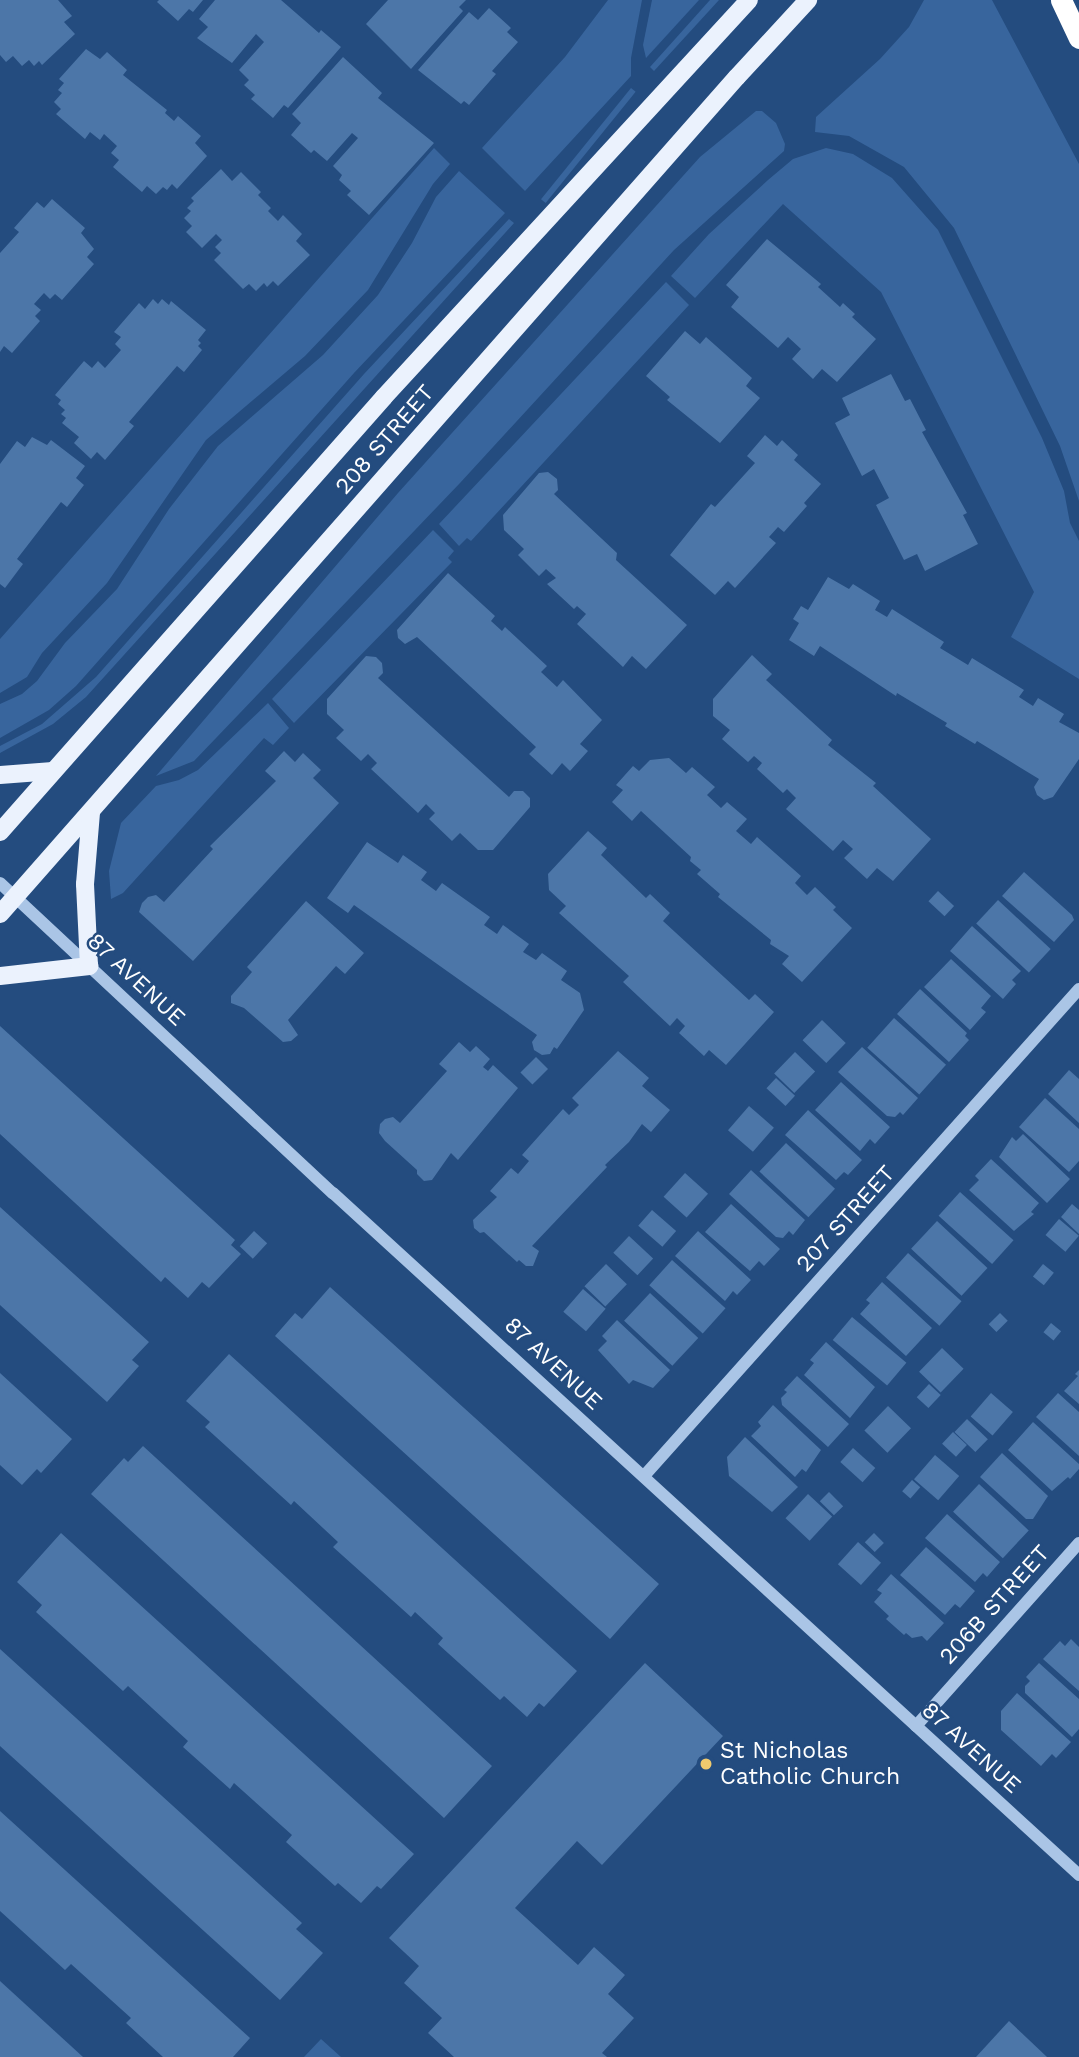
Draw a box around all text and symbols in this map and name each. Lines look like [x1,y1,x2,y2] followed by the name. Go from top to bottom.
[330,380,440,500] street label: 208 STREET
[81,927,191,1033] street label: 87 AVENUE
[791,1160,901,1278] street label: 207 STREET
[498,1311,608,1417] street label: 87 AVENUE
[934,1540,1056,1670] street label: 206B STREET
[915,1696,1027,1800] street label: 87 AVENUE
[720,1737,900,1791] place label: St Nicholas Catholic Church
[698,1756,714,1772] marker: St Nicholas Catholic Church

